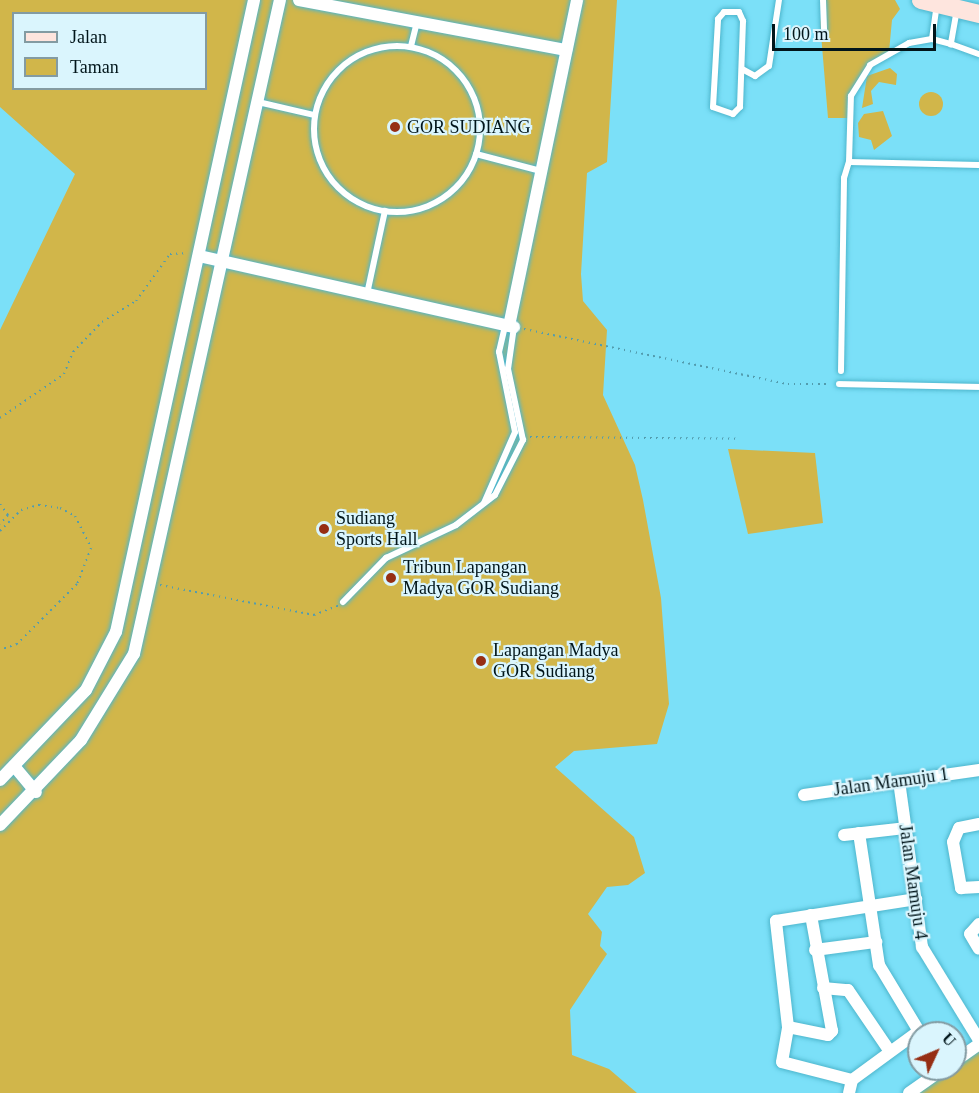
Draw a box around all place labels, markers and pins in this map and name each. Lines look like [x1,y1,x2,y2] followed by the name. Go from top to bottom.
[407,116,531,138] place label: GOR SUDIANG
[388,120,402,134] marker: GOR SUDIANG
[336,508,418,550] place label: Sudiang Sports Hall
[317,522,331,536] marker: Sudiang Sports Hall
[403,557,559,600] place label: Tribun Lapangan Madya GOR Sudiang
[384,571,398,585] marker: Tribun Lapangan Madya GOR Sudiang
[493,640,618,682] place label: Lapangan Madya GOR Sudiang
[474,654,488,668] marker: Lapangan Madya GOR Sudiang

